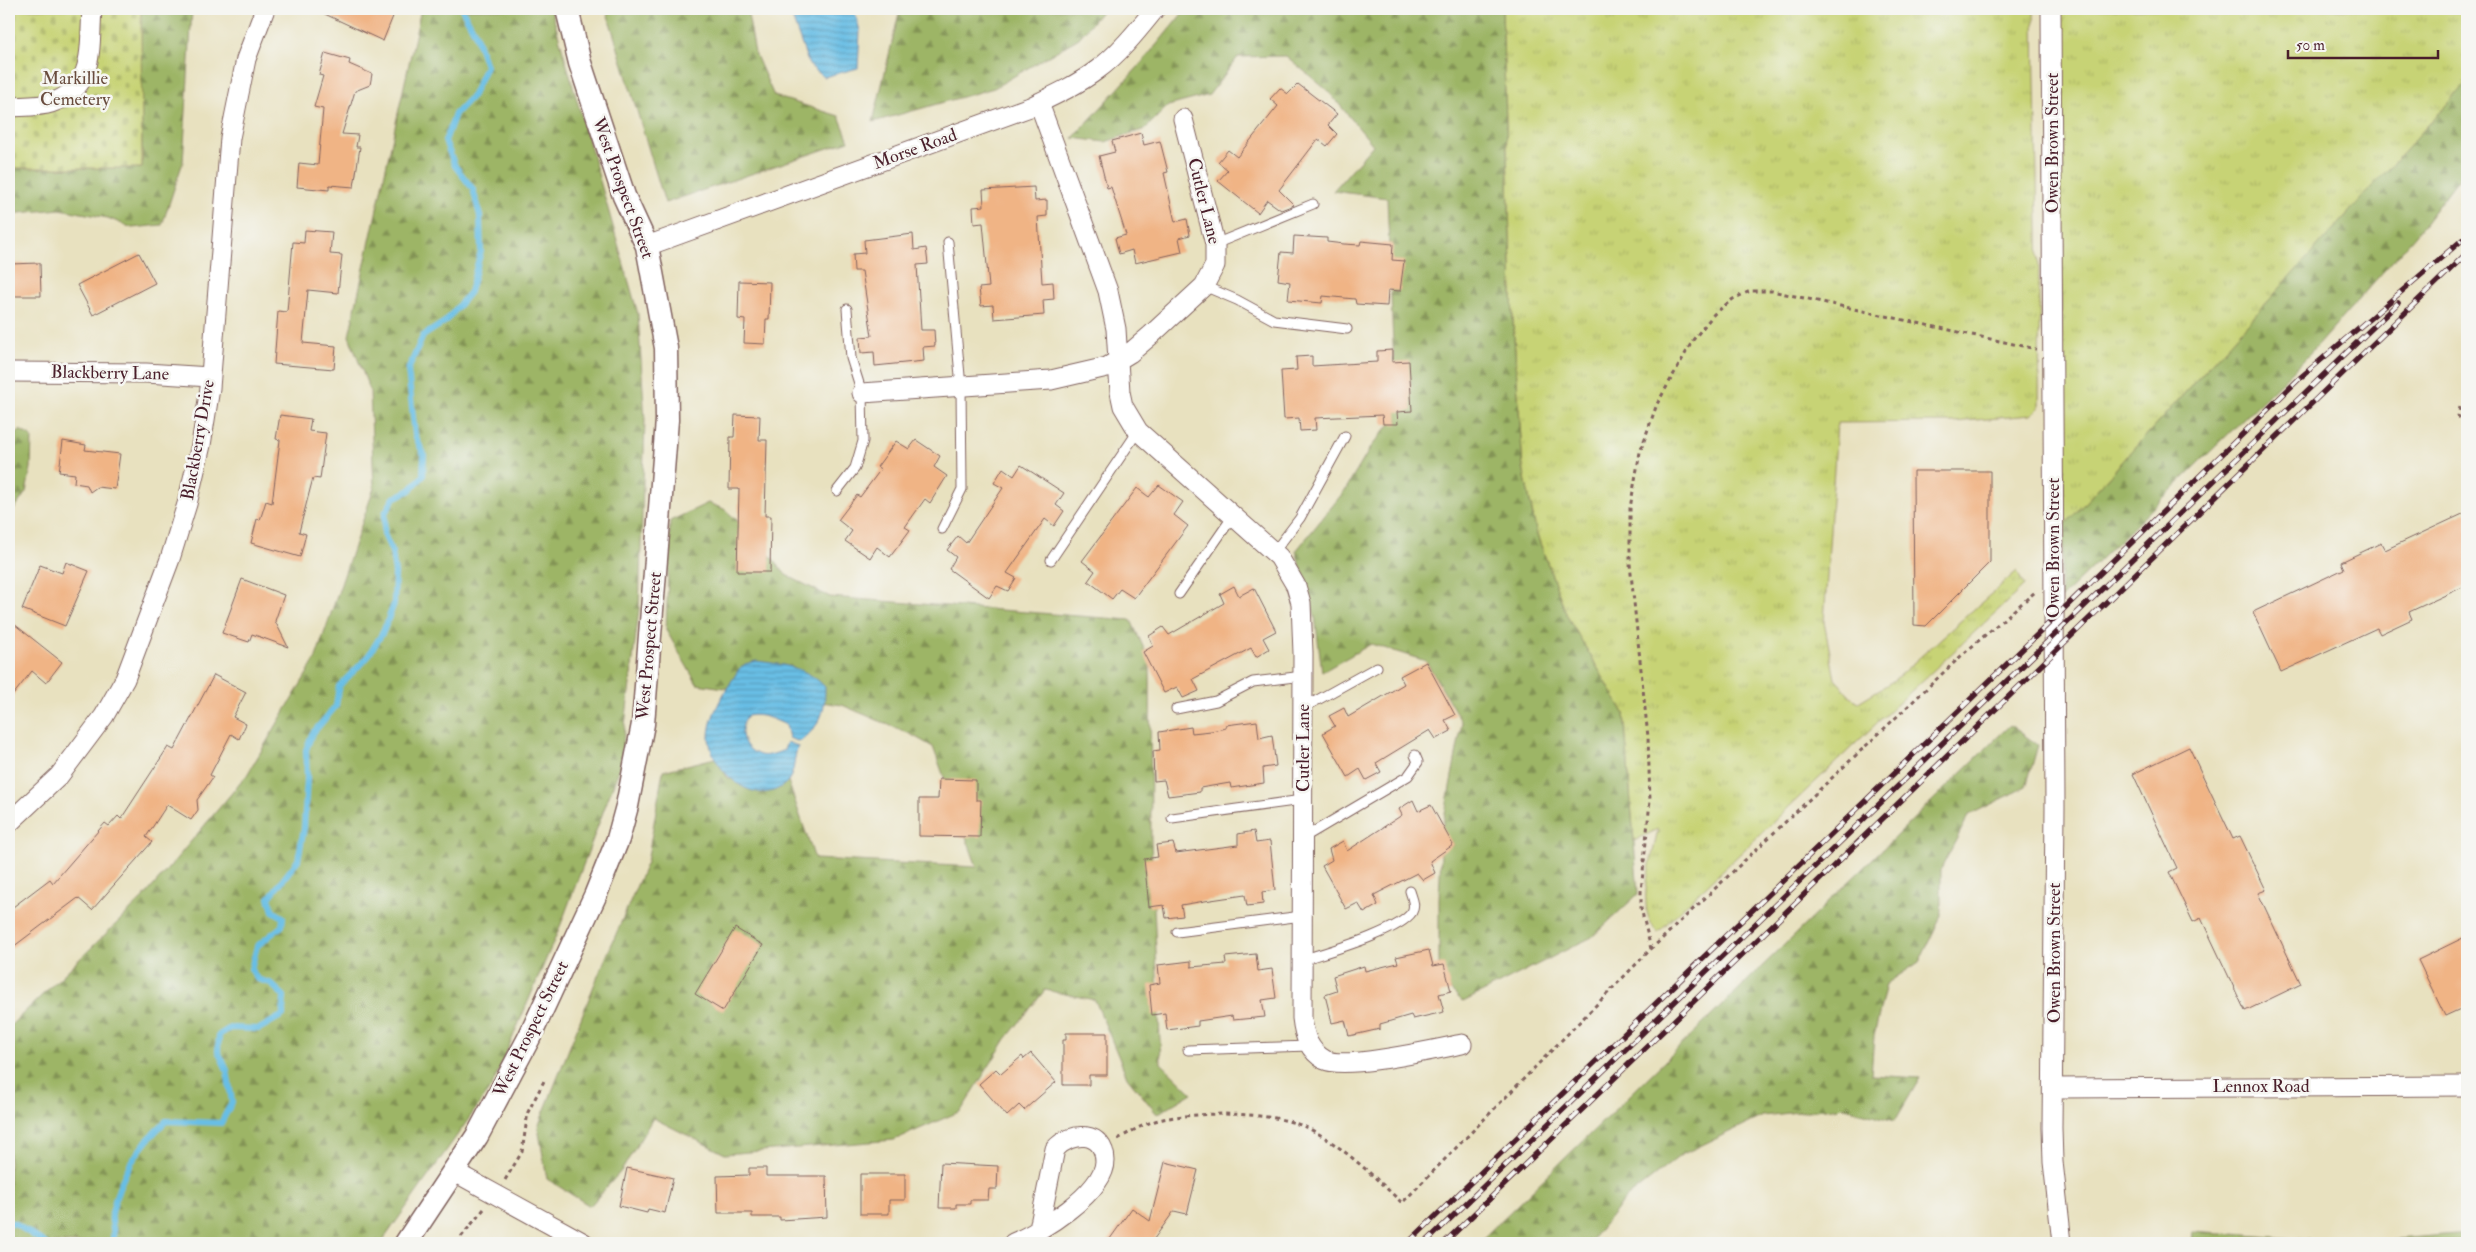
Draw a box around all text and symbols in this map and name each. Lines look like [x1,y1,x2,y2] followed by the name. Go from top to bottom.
[2288,28,2438,60] scale bar
[2296,36,2325,55] text: 50 m
[40,67,111,111] park label: Markillie Cemetery
[2041,73,2064,213] street label: Owen Brown Street
[586,113,659,262] street label: West Prospect Street
[870,123,960,175] street label: Morse Road
[1182,156,1226,247] street label: Cutler Lane
[51,360,170,386] street label: Blackberry Lane
[176,377,220,502] street label: Blackberry Drive
[2042,478,2065,618] street label: Owen Brown Street
[631,571,667,722] street label: West Prospect Street
[1292,704,1315,792] street label: Cutler Lane
[2043,883,2066,1023] street label: Owen Brown Street
[488,957,574,1102] street label: West Prospect Street
[2213,1075,2310,1098] street label: Lennox Road

